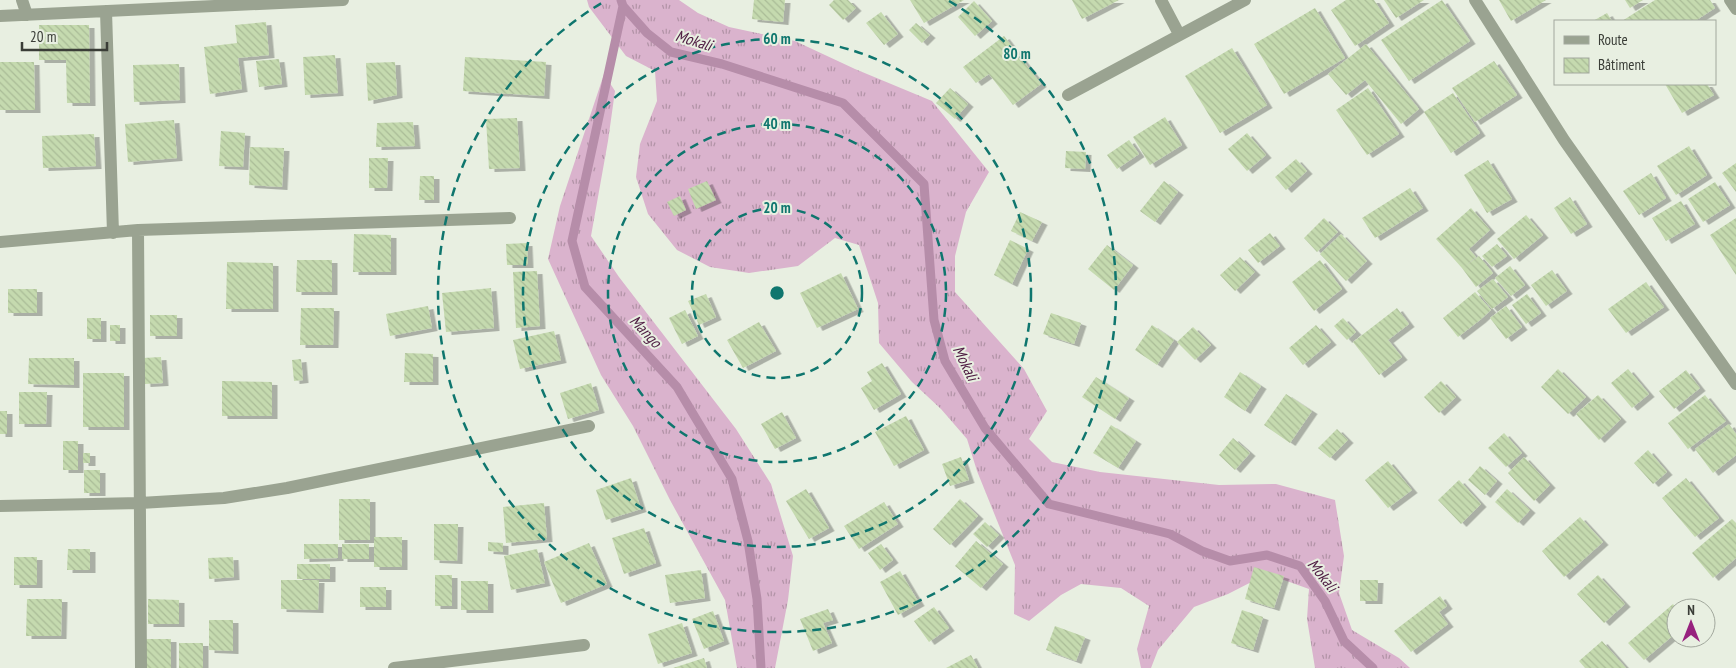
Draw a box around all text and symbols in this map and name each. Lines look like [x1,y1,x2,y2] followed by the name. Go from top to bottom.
[22,20,108,52] scale bar
[1554,20,1716,85] legend
[673,25,717,56] water label: Mokali
[30,27,56,46] text: 20 m
[763,29,791,48] text: 60 m
[1598,30,1628,49] text: Route
[1003,44,1031,63] text: 80 m
[1598,55,1645,74] text: Bâtiment
[763,114,791,133] text: 40 m
[763,198,791,217] text: 20 m
[768,284,786,302] centre of rings
[626,310,667,352] water label: Mango
[949,342,984,386] water label: Mokali
[1304,554,1344,598] water label: Mokali
[1666,598,1716,648] north arrow
[1687,601,1695,619] text: N

